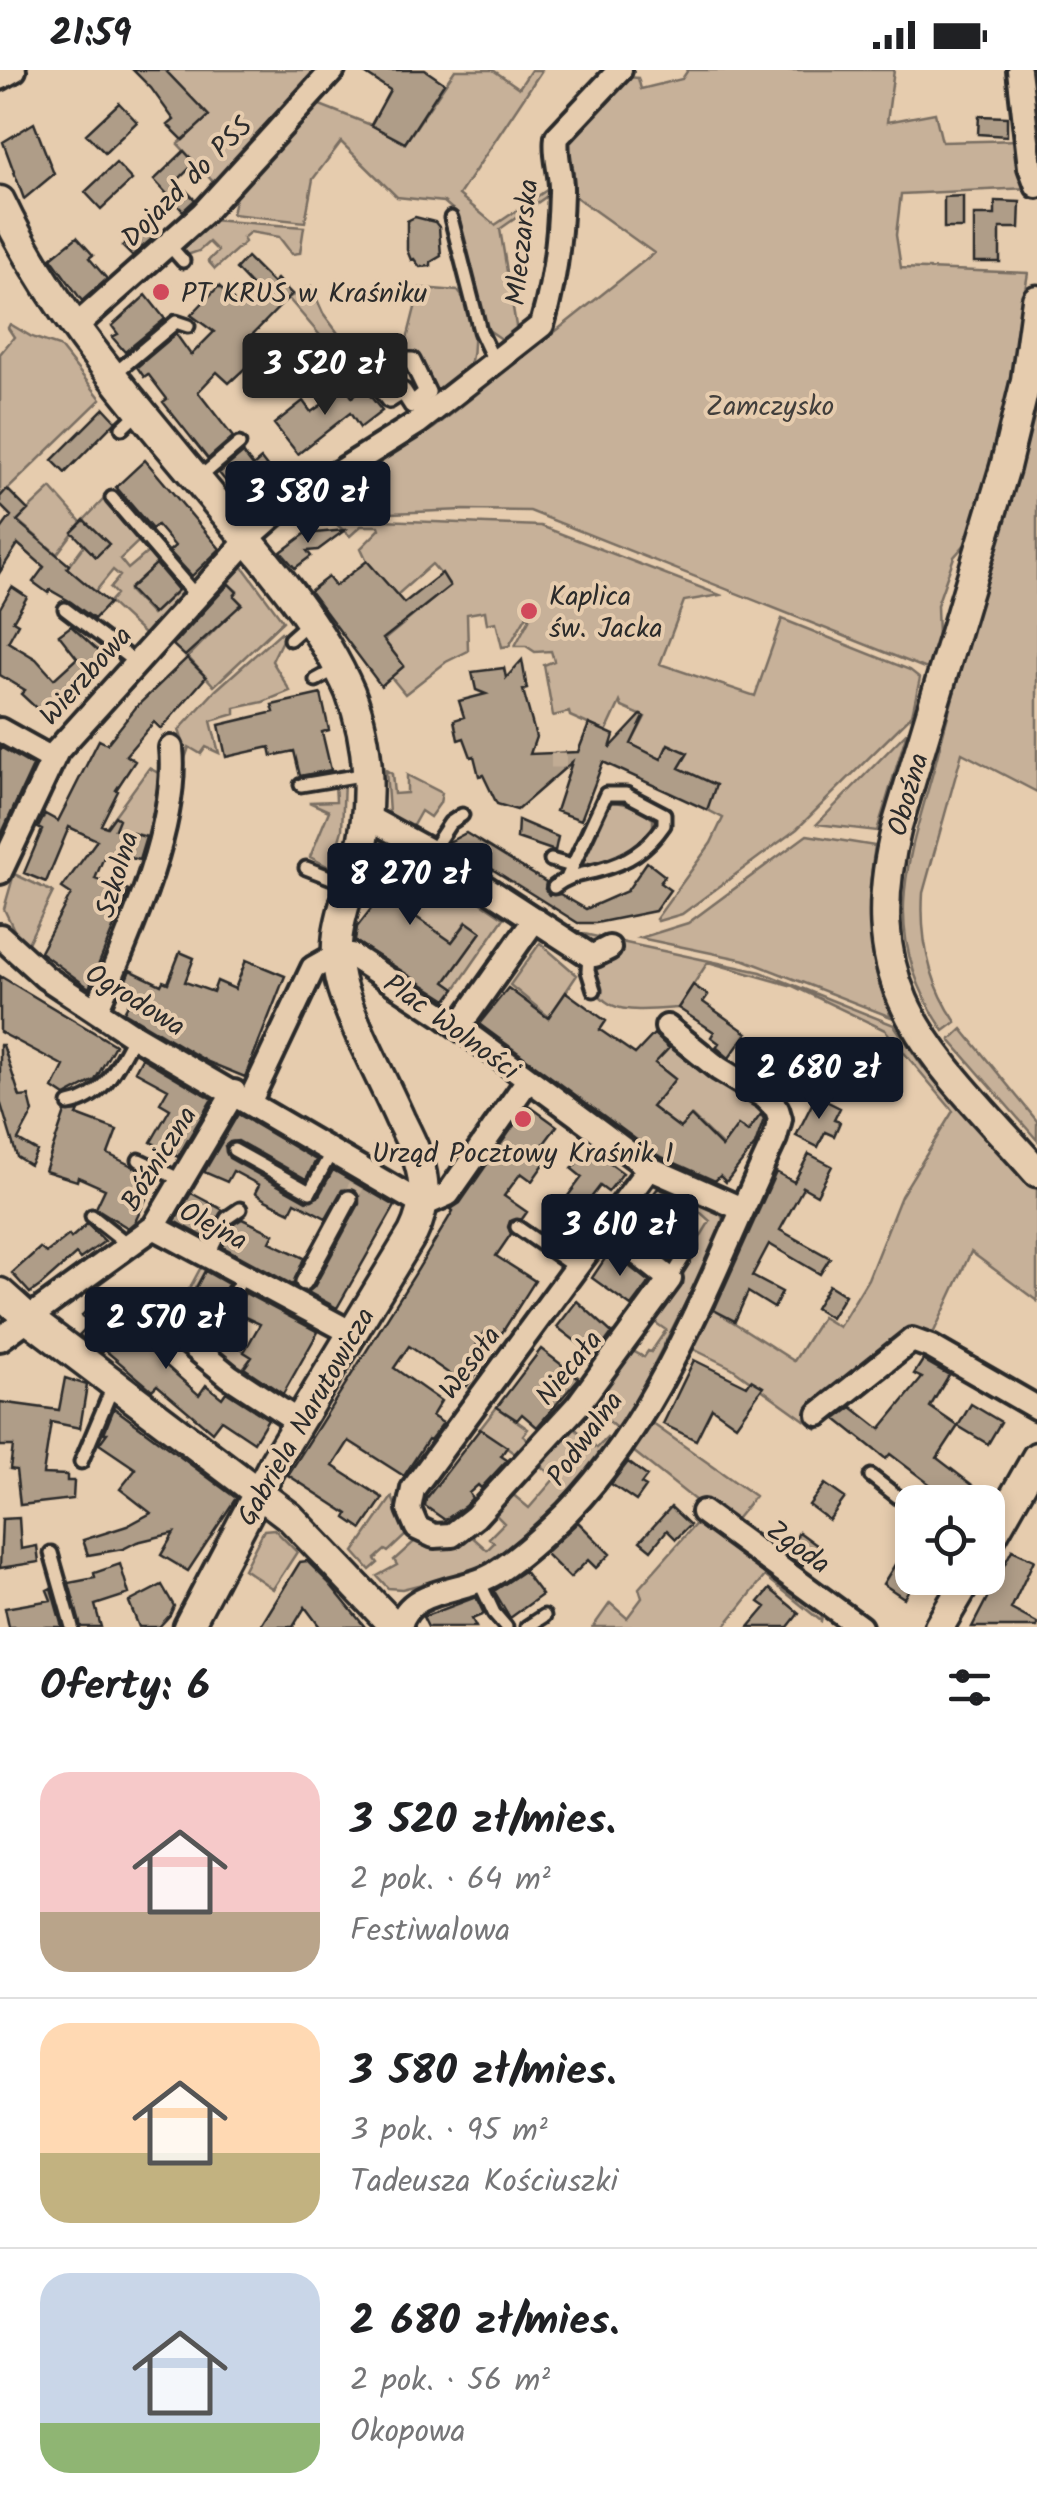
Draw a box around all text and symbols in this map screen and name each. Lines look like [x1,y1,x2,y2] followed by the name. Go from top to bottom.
[50,5,131,65] text: 21:59
[111,106,264,259] street label: Dojazd do PSS
[494,177,552,308] street label: Mleczarska
[181,272,427,317] place label: PT KRUS w Kraśniku
[150,281,172,303] marker: PT KRUS w Kraśniku
[222,333,428,418] pin: 3 520 zł
[264,340,386,391] text: 3 520 zł
[706,385,834,430] park label: Zamczysko
[205,461,411,546] pin: 3 580 zł
[247,468,369,519] text: 3 580 zł
[549,575,663,652] place label: Kaplica św. Jacka
[518,600,540,622] marker: Kaplica św. Jacka
[29,616,144,737] street label: Wierzbowa
[876,748,943,842] street label: Oboźna
[84,826,153,923] street label: Szkolna
[307,843,513,928] pin: 8 270 zł
[349,850,471,901] text: 8 270 zł
[76,953,194,1050] street label: Ogrodowa
[373,963,529,1094] street label: Plac Wolności
[716,1037,922,1122] pin: 2 680 zł
[757,1044,881,1095] text: 2 680 zł
[110,1098,210,1221] street label: Bóźniczna
[512,1108,534,1130] marker: Urząd Pocztowy Kraśnik 1
[372,1132,674,1177] place label: Urząd Pocztowy Kraśnik 1
[171,1190,255,1264] street label: Olejna
[517,1194,723,1279] pin: 3 610 zł
[563,1201,677,1252] text: 3 610 zł
[63,1287,269,1372] pin: 2 570 zł
[107,1294,225,1345] text: 2 570 zł
[226,1299,388,1535] street label: Gabriela Narutowicza
[428,1317,514,1410] street label: Wesoła
[525,1321,615,1417] street label: Niecała
[536,1382,636,1497] street label: Podwalna
[895,1485,1005,1595] map controls
[895,1485,1005,1595] button: locate
[756,1509,839,1587] street label: Zgoda
[40,1654,210,1721] text: Oferty: 6
[942,1660,997,1715] icon: filters
[350,1788,616,1855] text: 3 520 zł/mies.
[120,1812,240,1932] icon: home
[350,1855,551,1906] text: 2 pok. · 64 m²
[350,1906,510,1957] text: Festiwalowa
[350,2039,616,2106] text: 3 580 zł/mies.
[120,2063,240,2183] icon: home
[350,2106,548,2157] text: 3 pok. · 95 m²
[350,2157,618,2208] text: Tadeusza Kościuszki
[350,2289,619,2356] text: 2 680 zł/mies.
[120,2313,240,2433] icon: home
[350,2356,550,2407] text: 2 pok. · 56 m²
[350,2407,465,2458] text: Okopowa

